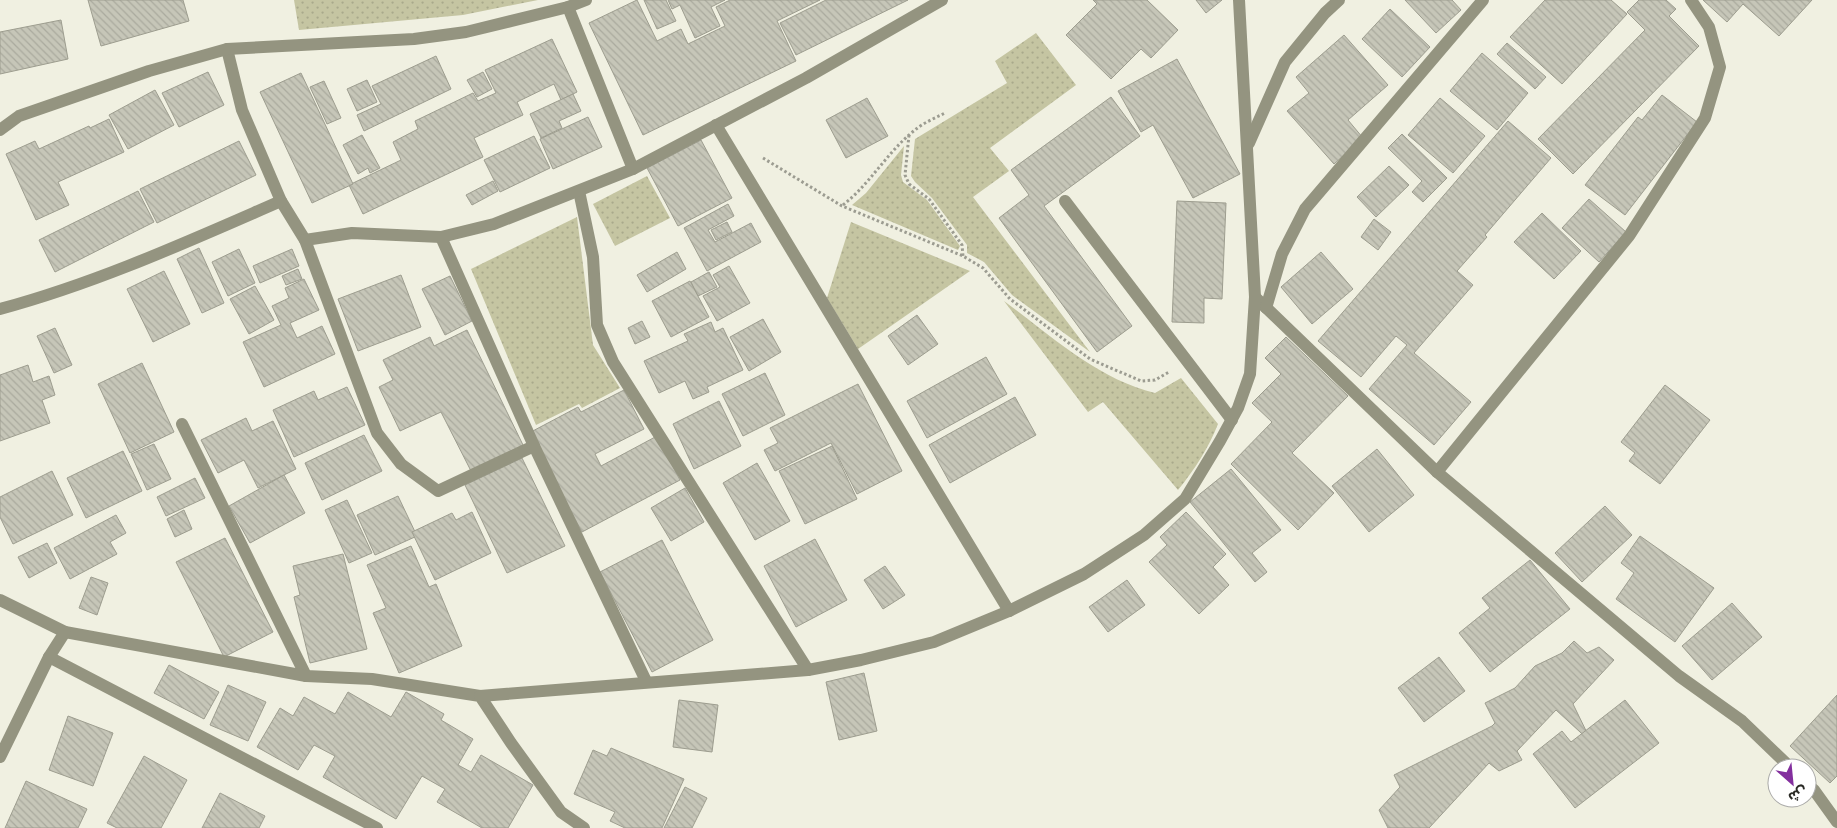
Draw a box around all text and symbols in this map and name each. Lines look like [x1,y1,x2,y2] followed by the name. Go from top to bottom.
[1767,758,1817,808] north arrow
[1786,783,1811,807] text: ش

